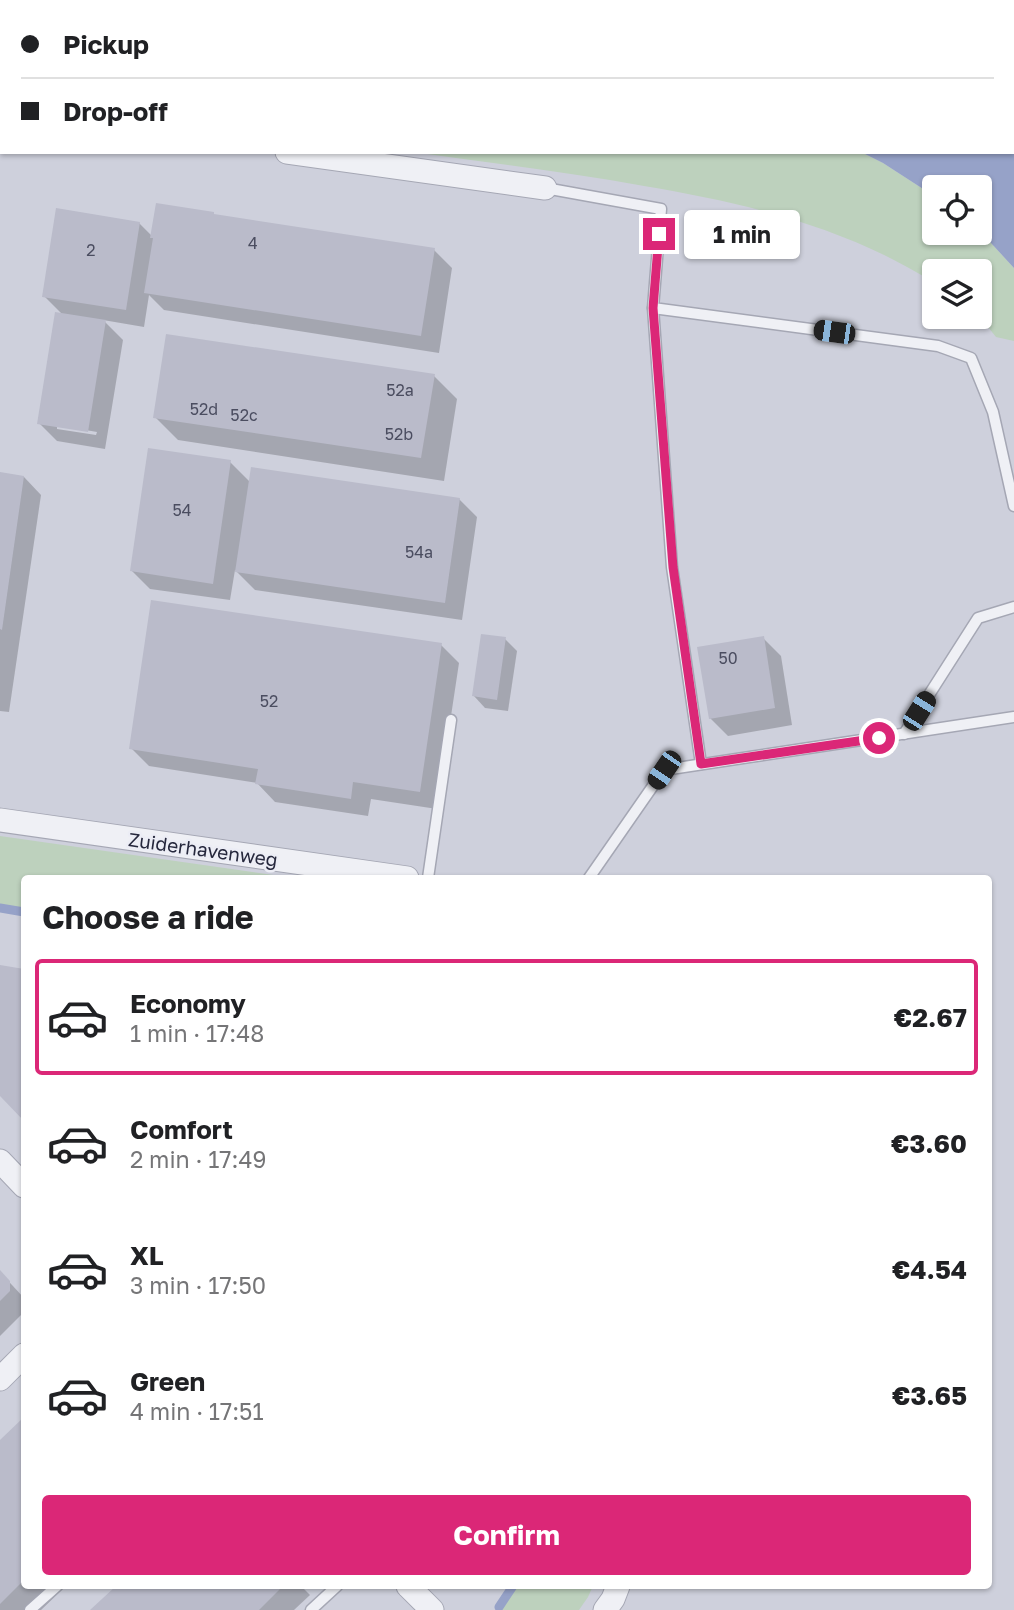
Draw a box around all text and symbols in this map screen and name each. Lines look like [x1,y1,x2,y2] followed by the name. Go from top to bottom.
[63,29,149,60] text: Pickup
[63,96,168,127] text: Drop-off
[922,175,992,329] map controls
[922,175,992,245] button: locate
[684,210,799,258] callout: 1 min
[643,218,675,250] route end
[713,220,771,248] text: 1 min
[248,233,258,253] house number: 4
[86,240,96,260] house number: 2
[922,259,992,329] button: layers
[812,319,857,345] car
[386,380,414,400] house number: 52a
[190,399,218,419] house number: 52d
[230,405,258,425] house number: 52c
[385,424,413,444] house number: 52b
[172,500,192,520] house number: 54
[405,542,433,562] house number: 54a
[718,648,738,668] house number: 50
[899,688,940,734] car
[260,691,278,711] house number: 52
[863,722,895,754] route start
[644,747,685,793] car
[127,827,279,871] street label: Zuiderhavenweg
[42,898,254,936] text: Choose a ride
[46,986,109,1049] icon: car
[130,988,246,1019] text: Economy
[894,1002,967,1033] text: €2.67
[130,1019,264,1047] text: 1 min · 17:48
[46,1112,109,1175] icon: car
[130,1114,233,1145] text: Comfort
[891,1128,967,1159] text: €3.60
[130,1145,266,1173] text: 2 min · 17:49
[46,1238,109,1301] icon: car
[130,1240,164,1271] text: XL
[892,1254,967,1285] text: €4.54
[130,1271,266,1299] text: 3 min · 17:50
[46,1364,109,1427] icon: car
[130,1366,205,1397] text: Green
[892,1380,967,1411] text: €3.65
[130,1397,264,1425] text: 4 min · 17:51
[42,1495,971,1575] button: Confirm

